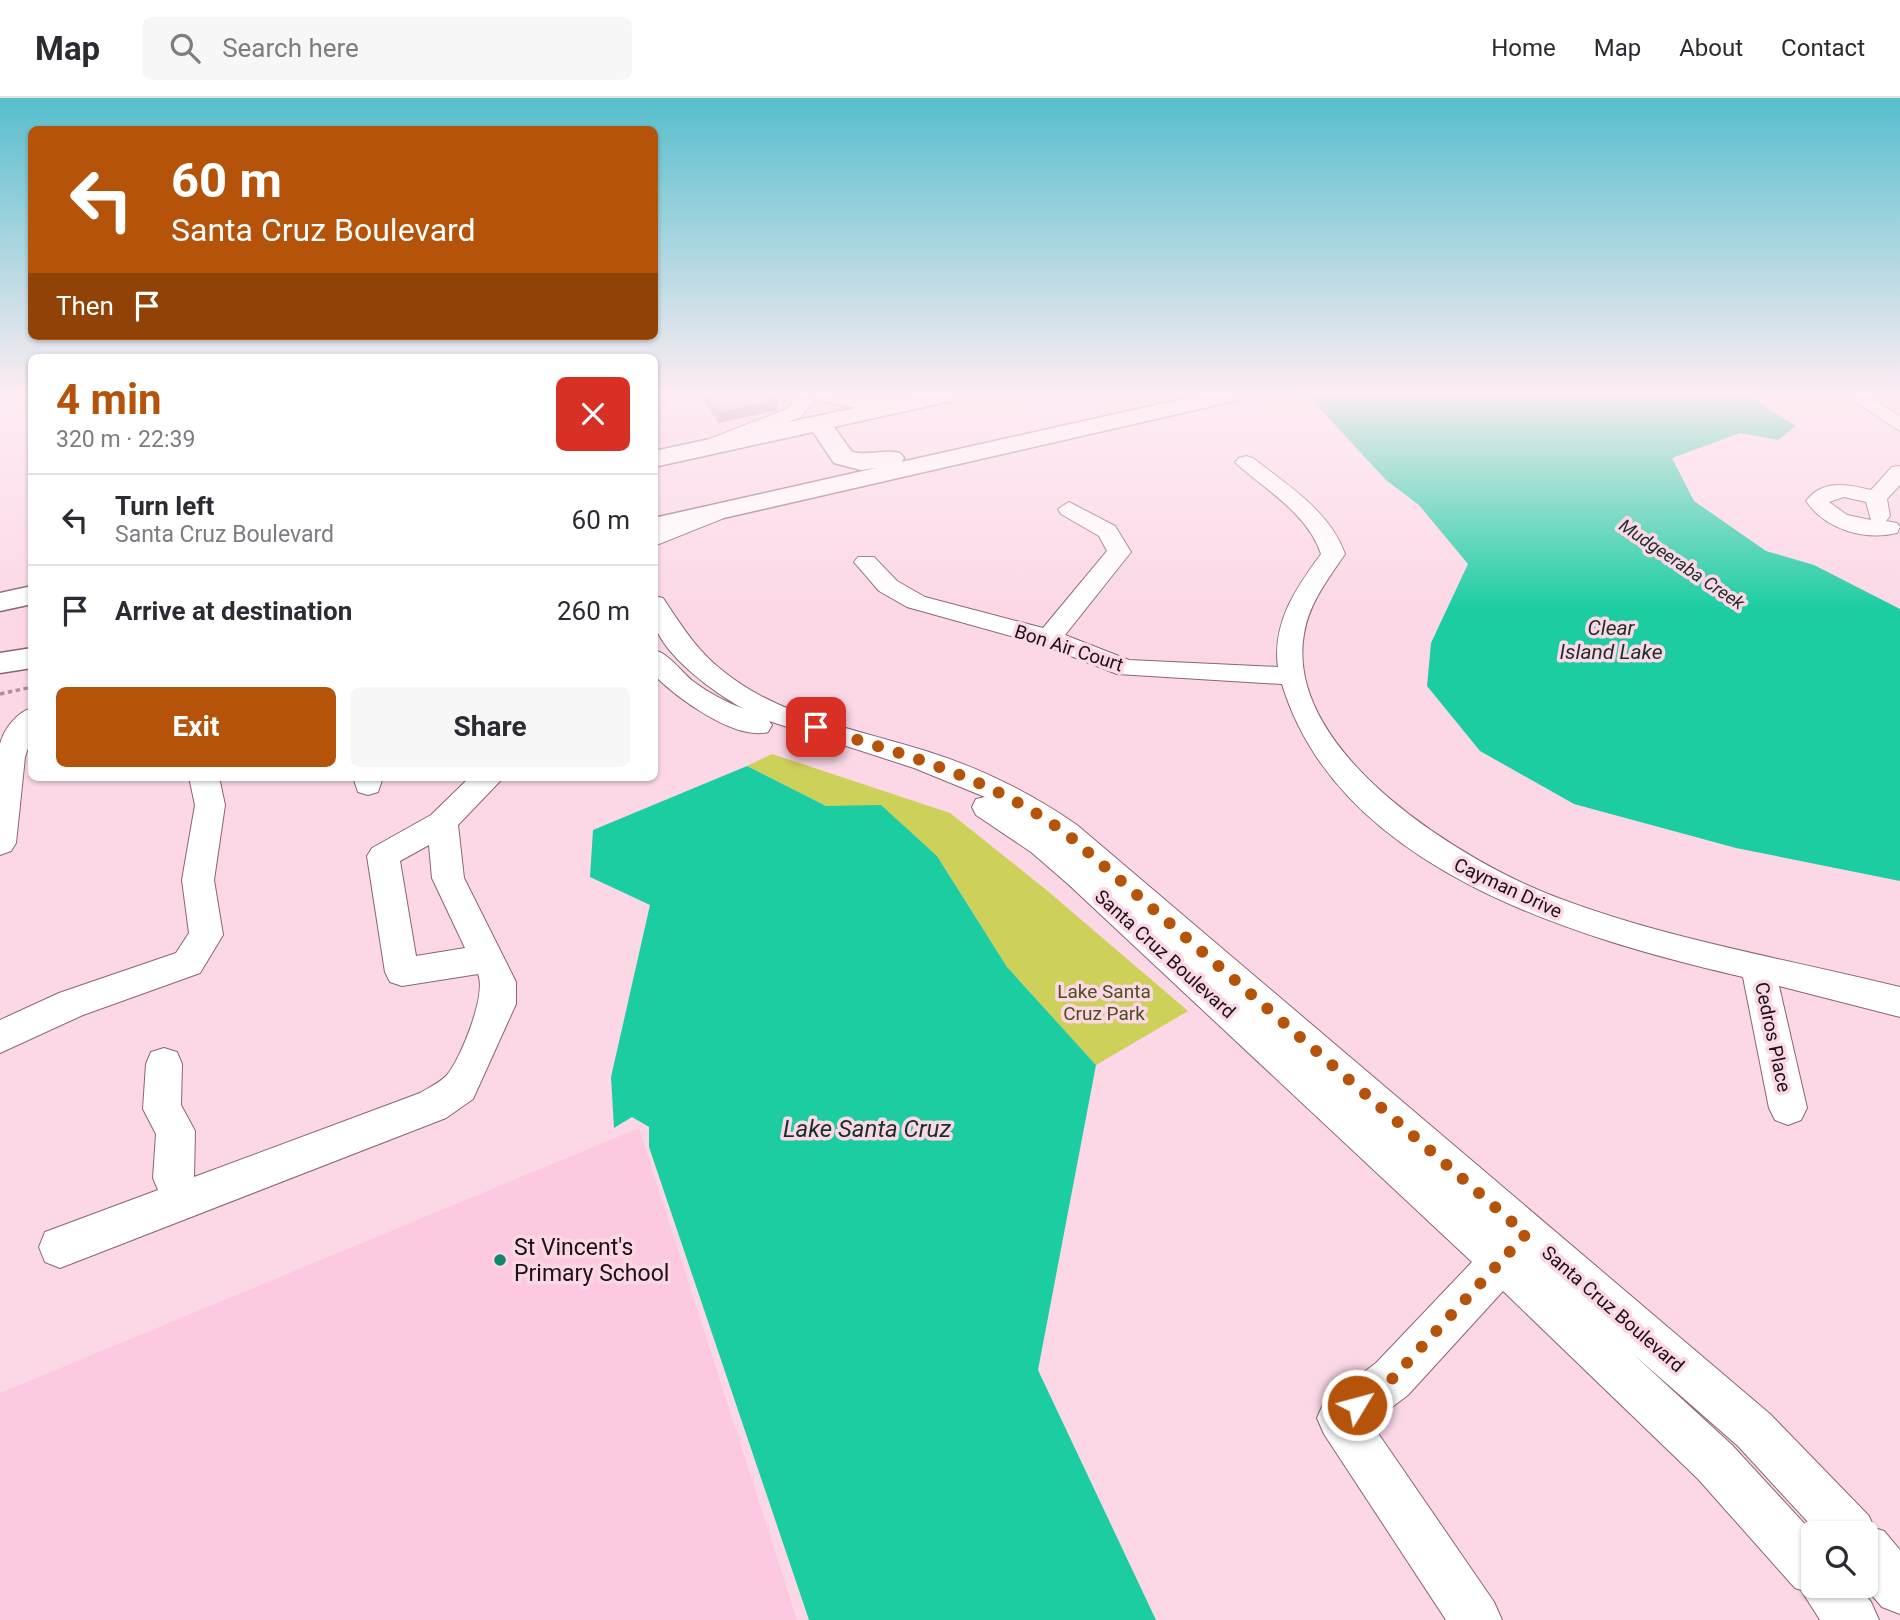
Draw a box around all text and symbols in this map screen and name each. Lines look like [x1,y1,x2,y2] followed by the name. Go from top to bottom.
[142,17,632,80] search box
[35,29,100,68] text: Map
[166,29,204,67] icon: search
[222,33,359,63] text: Search here
[1491,34,1556,62] text: Home
[1594,34,1641,62] text: Map
[1679,34,1743,62] text: About
[1781,34,1865,62] text: Contact
[171,152,282,209] text: 60 m
[56,154,147,245] icon: left
[171,211,476,249] text: Santa Cruz Boulevard
[128,287,166,325] icon: arrive
[56,291,114,321] text: Then
[56,375,162,424] text: 4 min
[556,377,630,451] button: close
[56,426,195,453] text: 320 m · 22:39
[115,491,214,521] text: Turn left
[56,501,94,539] icon: left
[572,505,630,535] text: 60 m
[1615,514,1749,614] water label: Mudgeeraba Creek
[115,521,334,548] text: Santa Cruz Boulevard
[56,592,94,630] icon: arrive
[115,596,352,626] text: Arrive at destination
[557,596,630,626] text: 260 m
[1560,616,1663,664] water label: Clear Island Lake
[1012,620,1126,676] street label: Bon Air Court
[56,687,336,767] button: Exit
[350,687,630,767] button: Share
[786,697,846,757] pin
[797,708,835,746] icon: arrive
[1450,853,1566,923] street label: Cayman Drive
[1090,885,1240,1023] street label: Santa Cruz Boulevard
[1057,980,1151,1025] park label: Lake Santa Cruz Park
[1750,980,1796,1094] street label: Cedros Place
[783,1115,951,1143] water label: Lake Santa Cruz
[514,1234,669,1287] place label: St Vincent's Primary School
[1537,1241,1689,1377] street label: Santa Cruz Boulevard
[492,1252,508,1268] marker: St Vincent's Primary School
[1320,1368,1394,1442] position arrow
[1801,1521,1878,1598] map controls
[1801,1521,1878,1598] button: search

